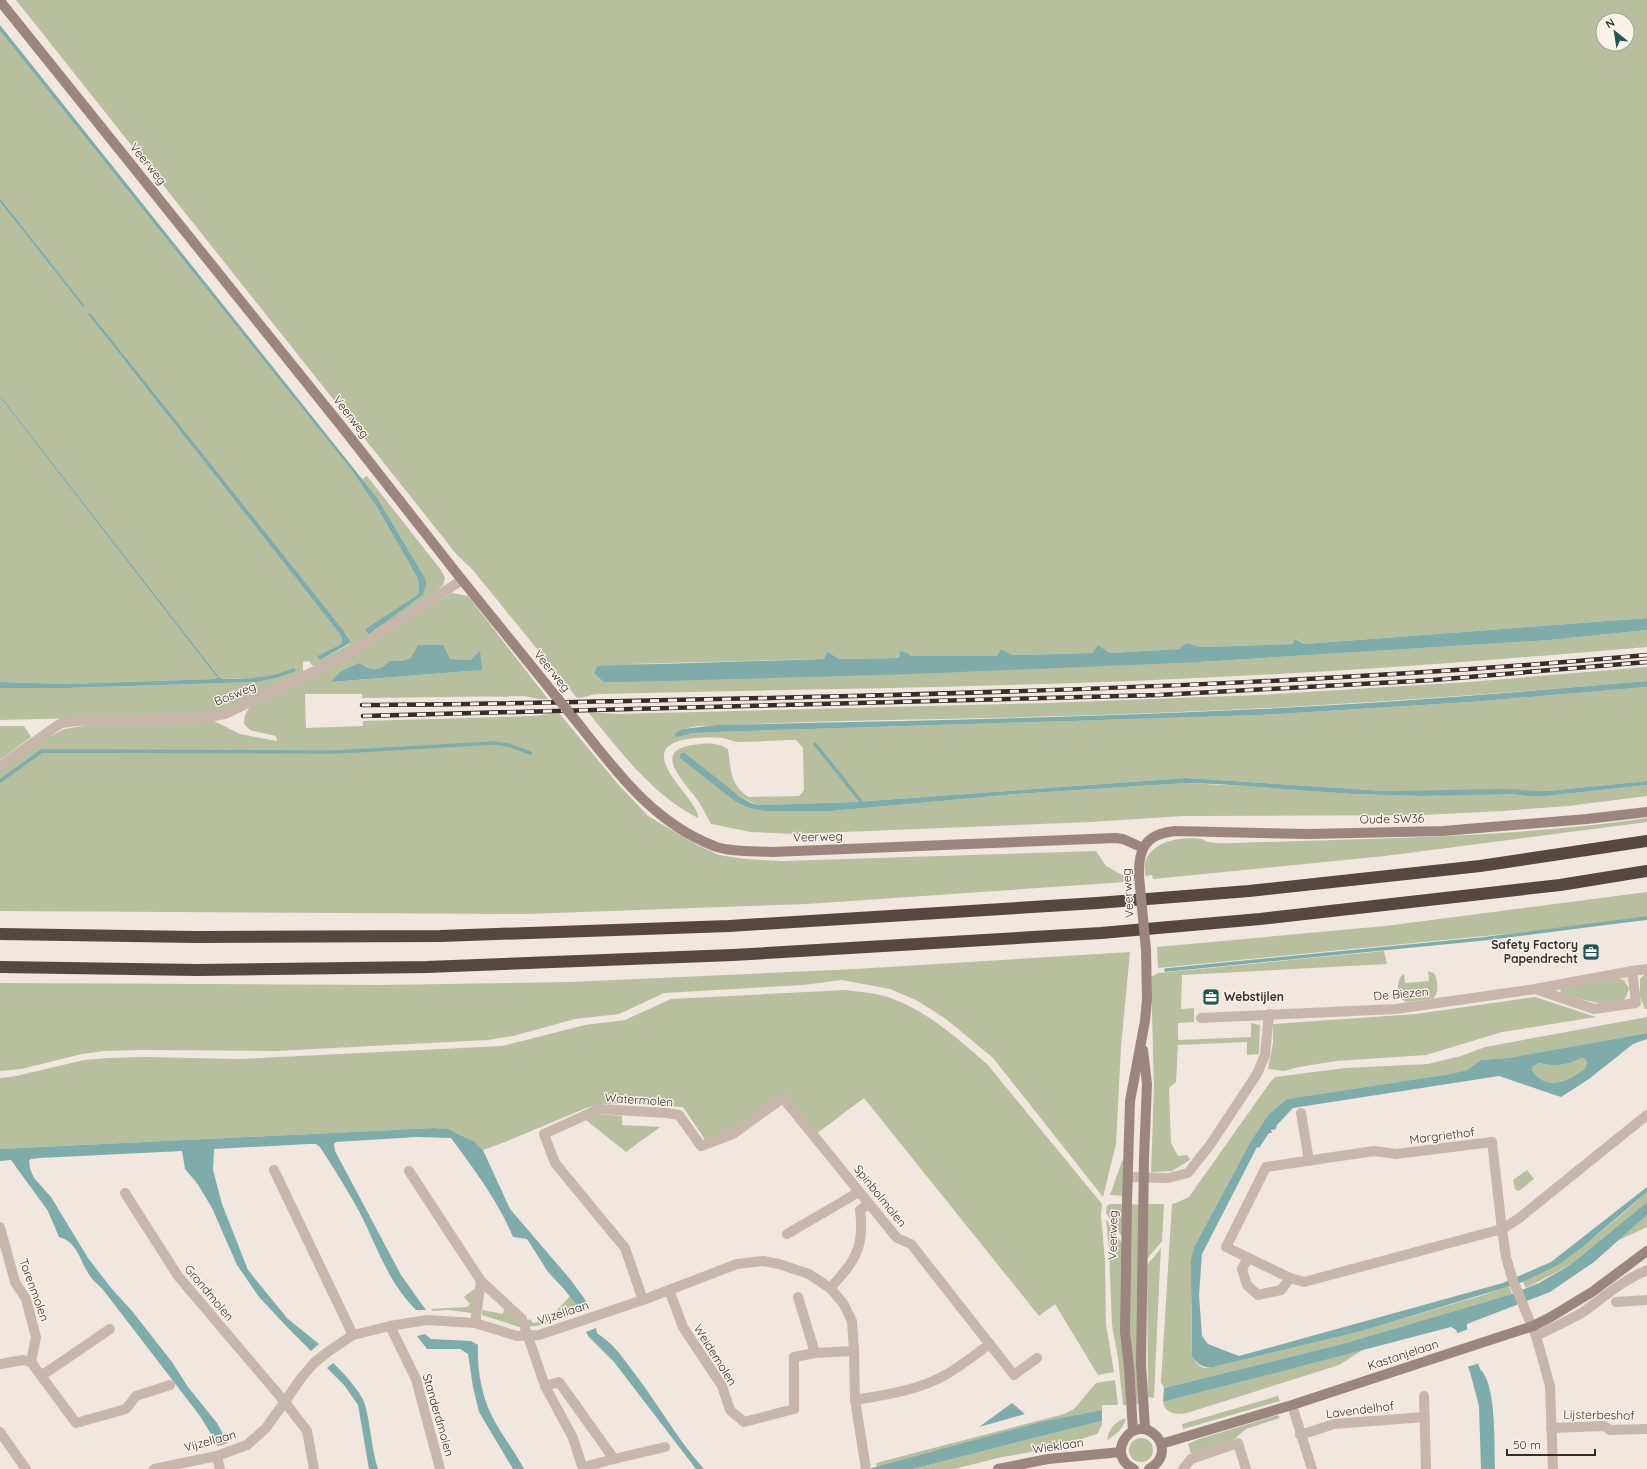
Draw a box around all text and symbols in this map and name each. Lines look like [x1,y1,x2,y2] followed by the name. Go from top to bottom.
[1595,12,1635,52] north arrow
[1603,15,1617,31] text: N
[127,140,170,188] street label: Veerweg
[330,392,373,441] street label: Veerweg
[531,647,574,695] street label: Veerweg
[212,678,258,709] street label: Bosweg
[1360,810,1425,827] street label: Oude SW36
[793,828,843,845] street label: Veerweg
[1118,868,1137,918] street label: Veerweg
[1491,937,1578,966] place label: Safety Factory Papendrecht
[1581,942,1601,962] office icon: Safety Factory Papendrecht
[1373,984,1429,1003] street label: De Biezen
[1201,987,1221,1007] office icon: Webstijlen
[1224,989,1284,1004] place label: Webstijlen
[604,1090,674,1109] street label: Watermolen
[1408,1124,1476,1147] street label: Margriethof
[851,1162,910,1230] street label: Spinbolmolen
[1105,1210,1120,1260] street label: Veerweg
[16,1256,53,1323] street label: Torenmolen
[182,1262,237,1324] street label: Grondmolen
[535,1297,591,1328] street label: Vijzellaan
[691,1321,740,1388] street label: Weidemolen
[1365,1336,1440,1373] street label: Kastanjelaan
[420,1372,457,1458] street label: Standerdmolen
[1325,1398,1396,1421] street label: Lavendelhof
[1563,1406,1635,1423] street label: Lijsterbeshof
[182,1426,238,1455] street label: Vijzellaan
[1507,1431,1595,1457] scale bar
[1031,1434,1085,1457] street label: Wieklaan
[1513,1437,1541,1452] text: 50 m

